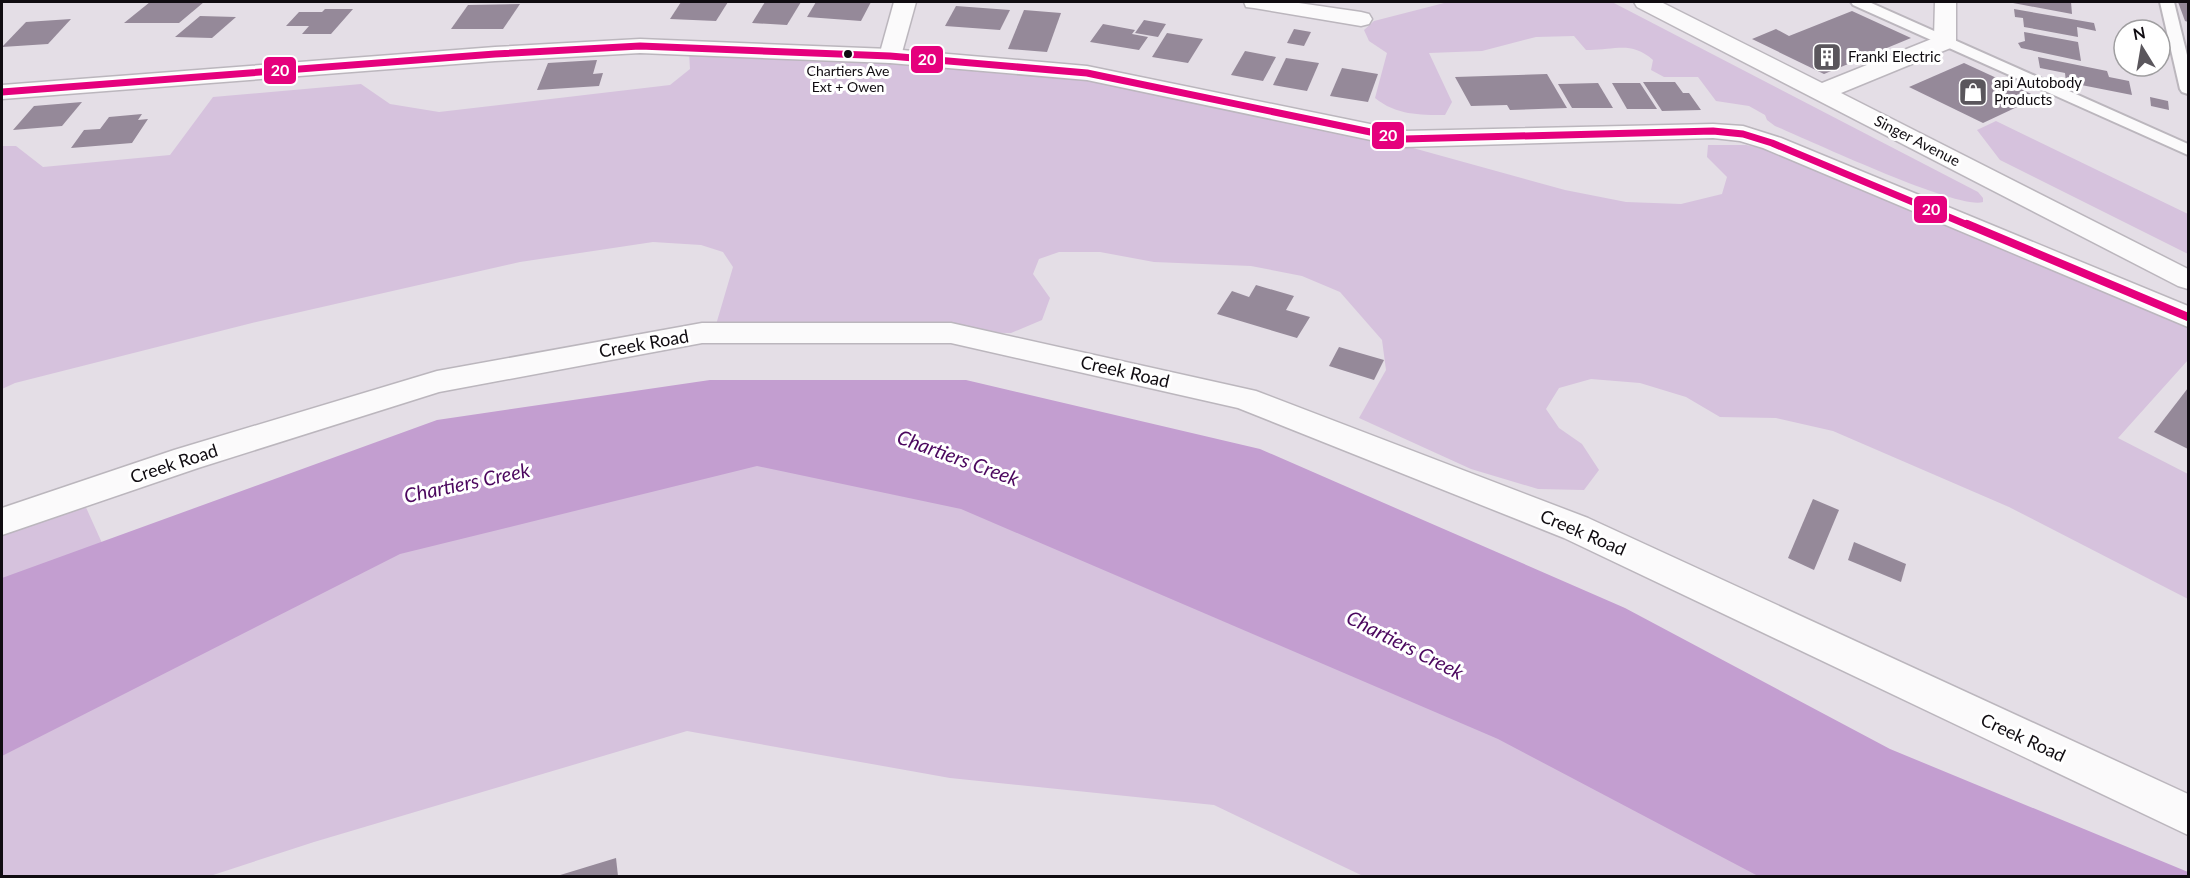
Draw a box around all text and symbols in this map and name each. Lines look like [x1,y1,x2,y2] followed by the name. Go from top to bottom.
[2112,18,2172,78] north arrow
[2131,22,2147,43] text: N
[1811,41,1843,73] building icon: Frankl Electric
[910,45,944,74] line badge: 20
[1848,47,1941,65] place label: Frankl Electric
[842,48,854,60] marker: Chartiers Ave Ext + Owen
[918,49,936,68] text: 20
[263,56,297,85] line badge: 20
[271,60,289,79] text: 20
[807,62,889,95] place label: Chartiers Ave Ext + Owen
[1994,73,2082,108] place label: api Autobody Products
[1957,76,1989,108] shop icon: api Autobody Products
[1872,111,1963,169] street label: Singer Avenue
[1371,121,1405,150] line badge: 20
[1379,125,1397,144] text: 20
[1913,195,1948,224] line badge: 20
[1922,199,1940,218] text: 20
[597,324,690,362] street label: Creek Road
[1078,350,1172,392] street label: Creek Road
[894,424,1023,490] water label: Chartiers Creek
[127,439,220,488] street label: Creek Road
[402,457,532,507] water label: Chartiers Creek
[1537,504,1629,560] street label: Creek Road
[1343,604,1468,684] water label: Chartiers Creek
[1978,708,2069,766] street label: Creek Road

